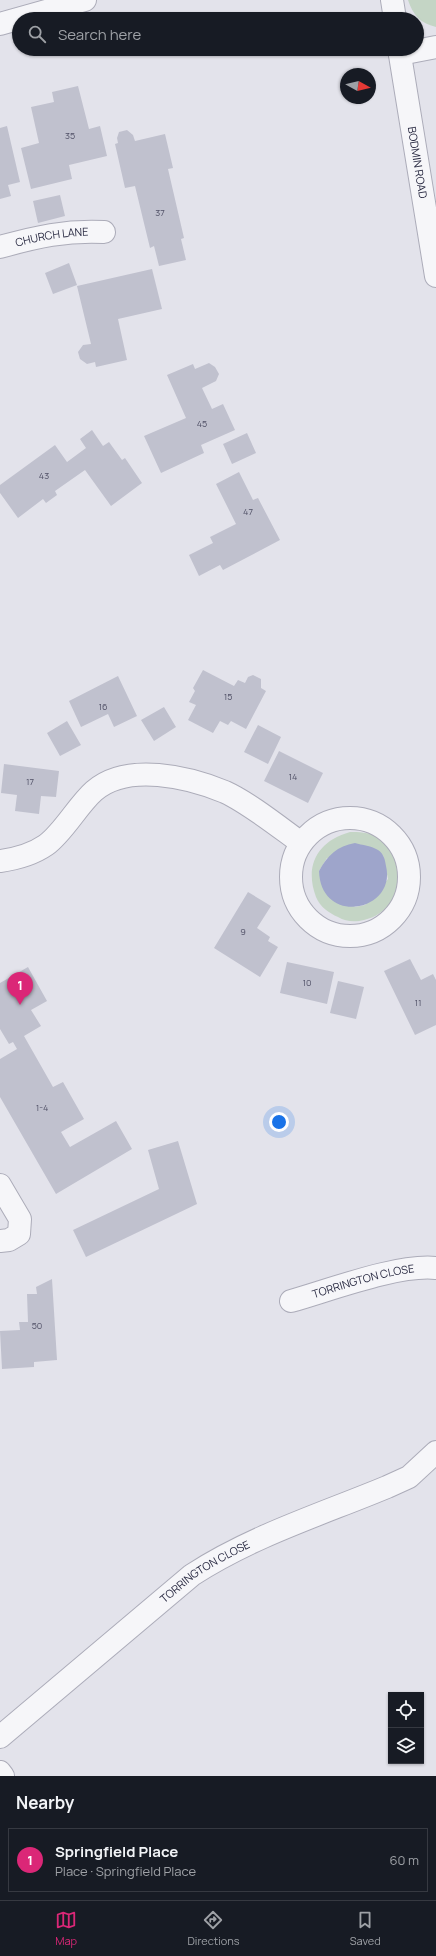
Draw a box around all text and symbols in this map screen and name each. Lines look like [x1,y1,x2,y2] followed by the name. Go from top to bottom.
[12,12,424,56] search box
[26,23,48,45] icon: search
[58,24,141,45] text: Search here
[340,68,376,104] north arrow
[405,125,431,200] street label: BODMIN ROAD
[65,129,75,142] house number: 35
[155,206,165,219] house number: 37
[14,224,89,250] street label: CHURCH LANE
[197,417,207,430] house number: 45
[39,469,49,482] house number: 43
[243,505,253,518] house number: 47
[224,690,232,703] house number: 15
[98,700,108,713] house number: 16
[289,770,297,783] house number: 14
[26,775,34,788] house number: 17
[240,925,246,938] house number: 9
[7,972,33,1005] pin: 1
[303,976,312,989] house number: 10
[414,996,422,1009] house number: 11
[36,1101,48,1114] house number: 1-4
[269,1112,289,1132] your location
[310,1260,415,1301] street label: TORRINGTON CLOSE
[32,1319,42,1332] house number: 50
[157,1536,252,1606] street label: TORRINGTON CLOSE
[388,1692,424,1764] map controls
[388,1692,424,1728] button: locate
[388,1728,424,1764] button: layers
[16,1791,74,1814] text: Nearby
[55,1841,178,1862] text: Springfield Place
[27,1851,33,1869] text: 1
[389,1851,419,1869] text: 60 m
[55,1862,196,1880] text: Place · Springfield Place
[55,1909,77,1948] tab: Map
[187,1909,240,1948] tab: Directions
[350,1909,381,1948] tab: Saved

